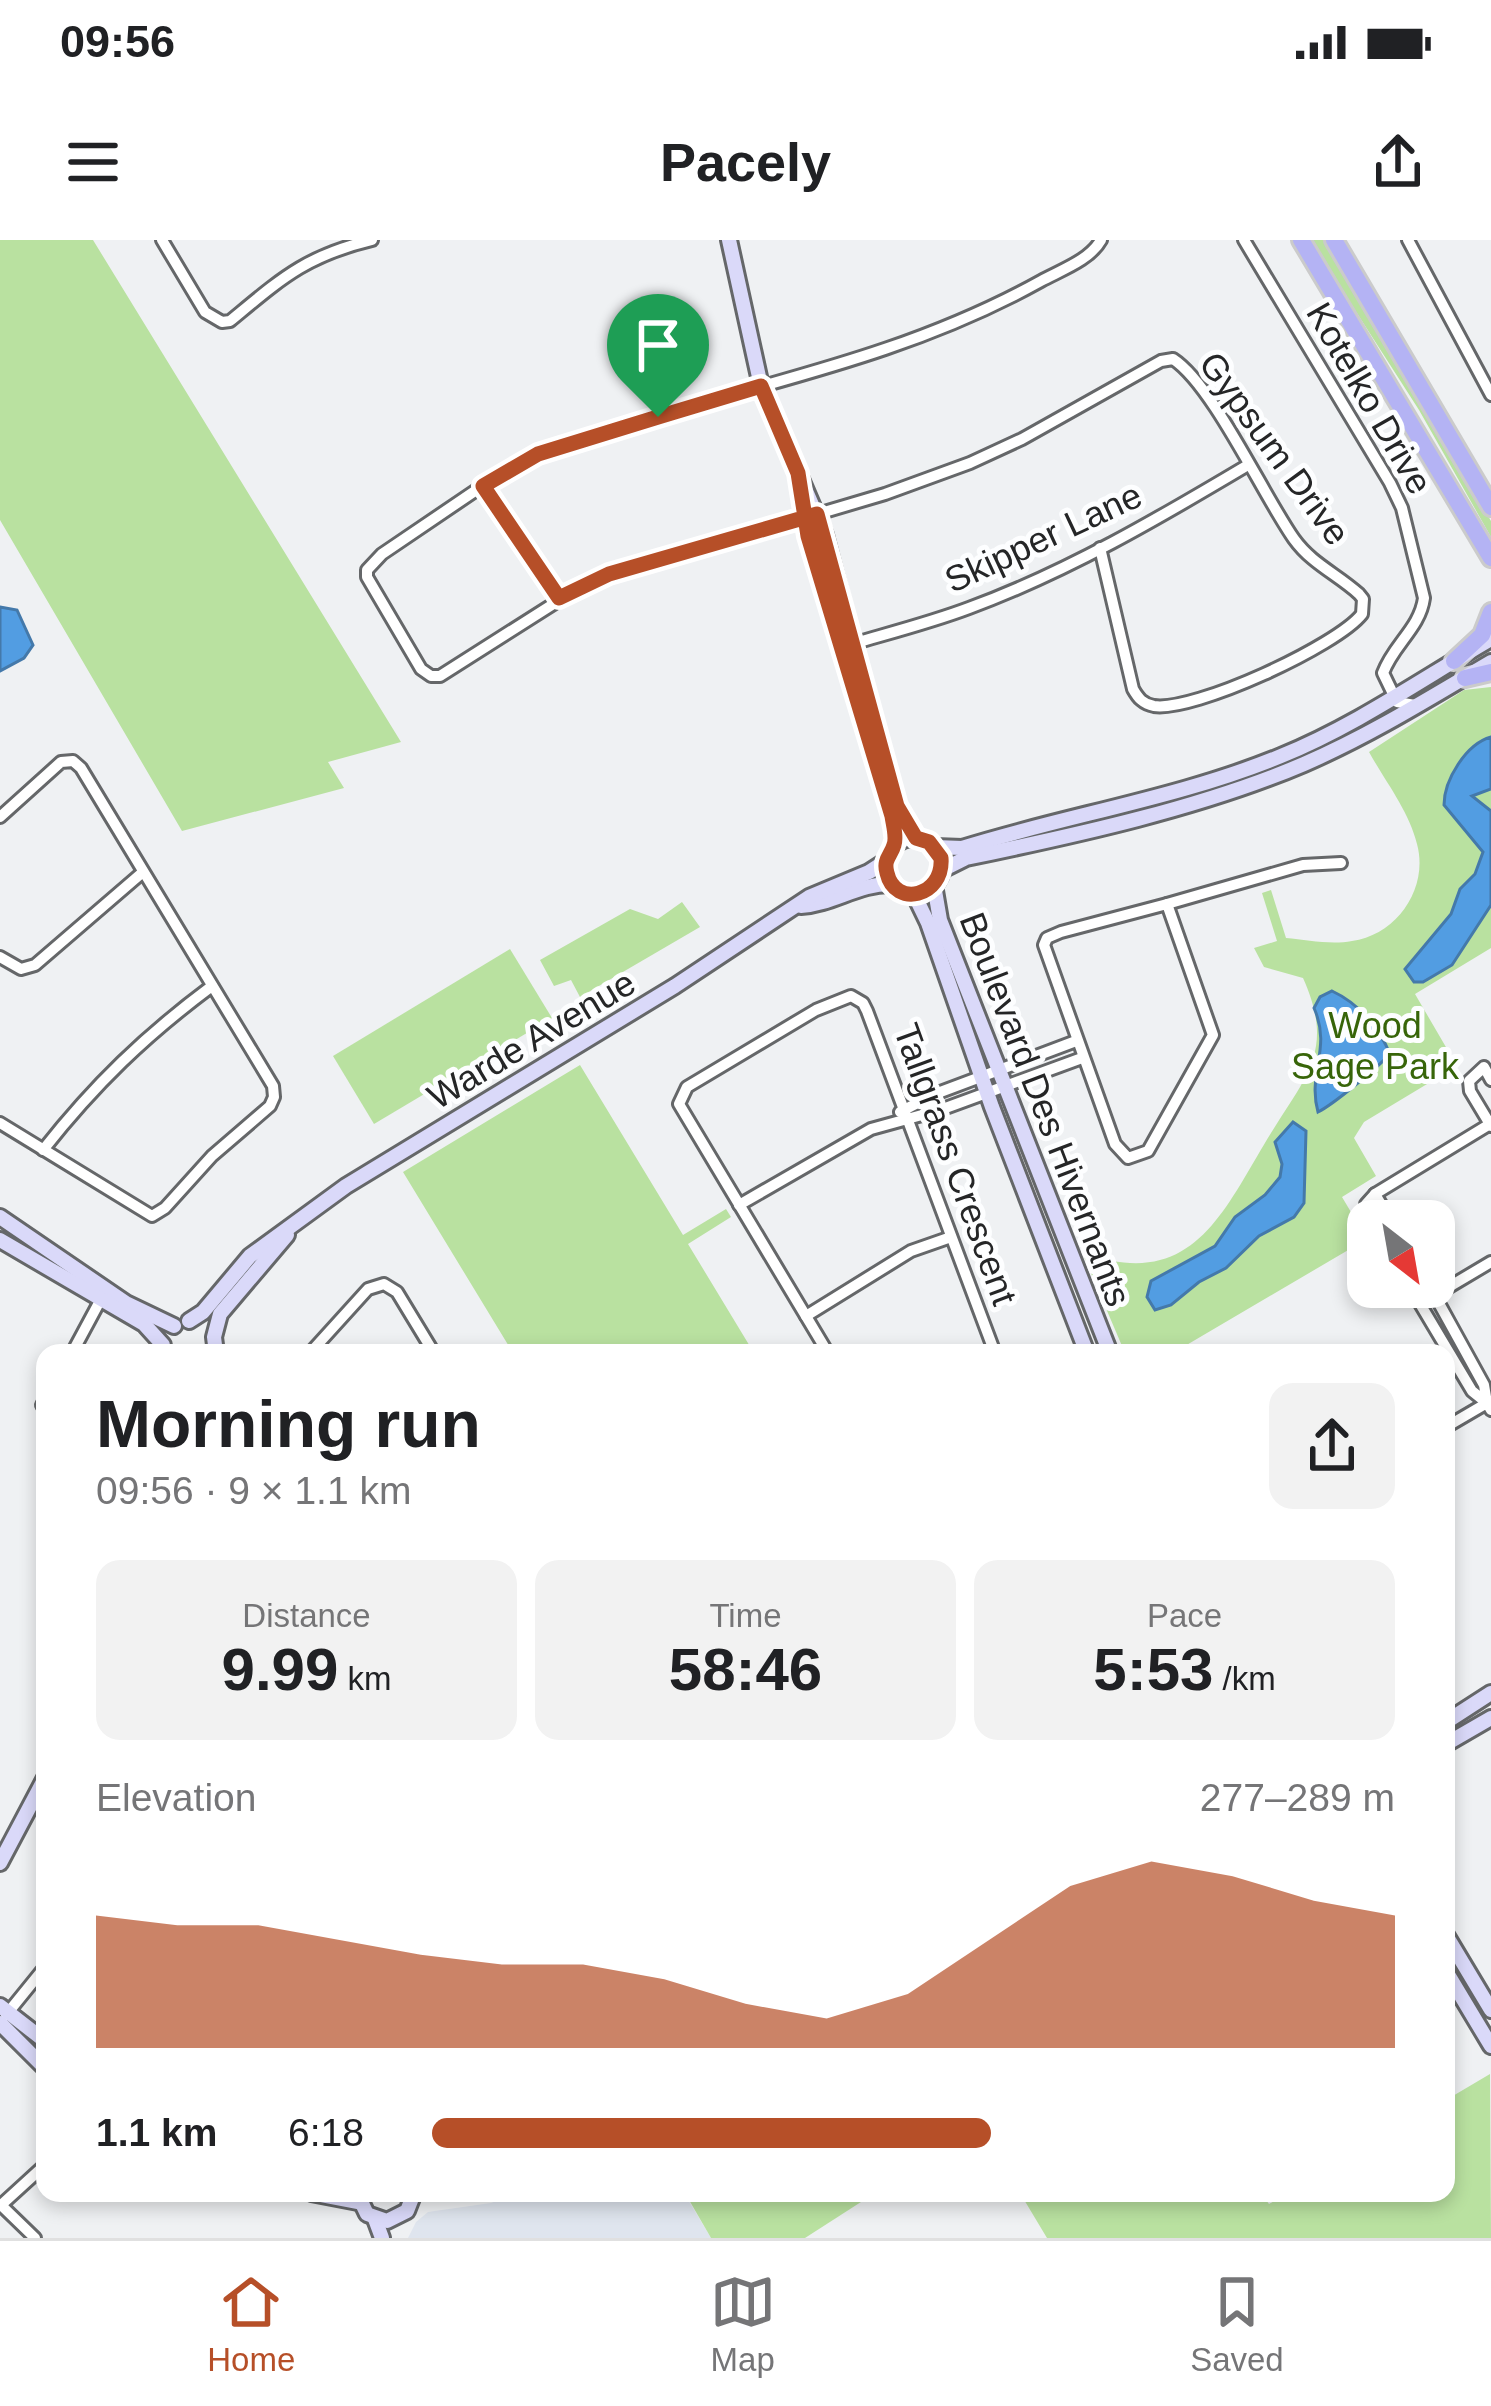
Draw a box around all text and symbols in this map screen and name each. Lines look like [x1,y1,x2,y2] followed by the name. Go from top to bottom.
[60,16,175,67] text: 09:56
[60,129,126,195] icon: menu
[1365,129,1431,195] icon: share
[660,132,831,192] text: Pacely
[607,294,709,417] pin
[1298,295,1441,501] street label: Kotelko Drive
[625,312,691,378] icon: arrive
[1191,344,1358,553] street label: Gypsum Drive
[938,474,1148,601] street label: Skipper Lane
[951,907,1140,1312] street label: Boulevard Des Hivernants
[420,962,642,1117] street label: Warde Avenue
[1291,1005,1460,1087] park label: Wood Sage Park
[886,1018,1025,1310] street label: Tallgrass Crescent
[1347,1200,1455,1308] north arrow
[1347,1200,1455,1308] map controls
[1269,1383,1395,1509] button: share
[96,1387,481,1461] text: Morning run
[96,1469,411,1512] text: 09:56 · 9 × 1.1 km
[242,1597,371,1634] text: Distance
[709,1597,782,1634] text: Time
[1147,1597,1222,1634] text: Pace
[222,1636,338,1703] text: 9.99
[669,1636,822,1703] text: 58:46
[1093,1636,1213,1703] text: 5:53
[338,1660,391,1697] text: km
[1213,1660,1276,1697] text: /km
[96,1776,256,1819] text: Elevation
[1200,1776,1395,1819] text: 277–289 m
[96,2111,217,2154] text: 1.1 km
[288,2111,364,2154] text: 6:18
[207,2269,295,2379] tab: Home
[710,2269,776,2379] tab: Map
[1190,2269,1284,2379] tab: Saved

